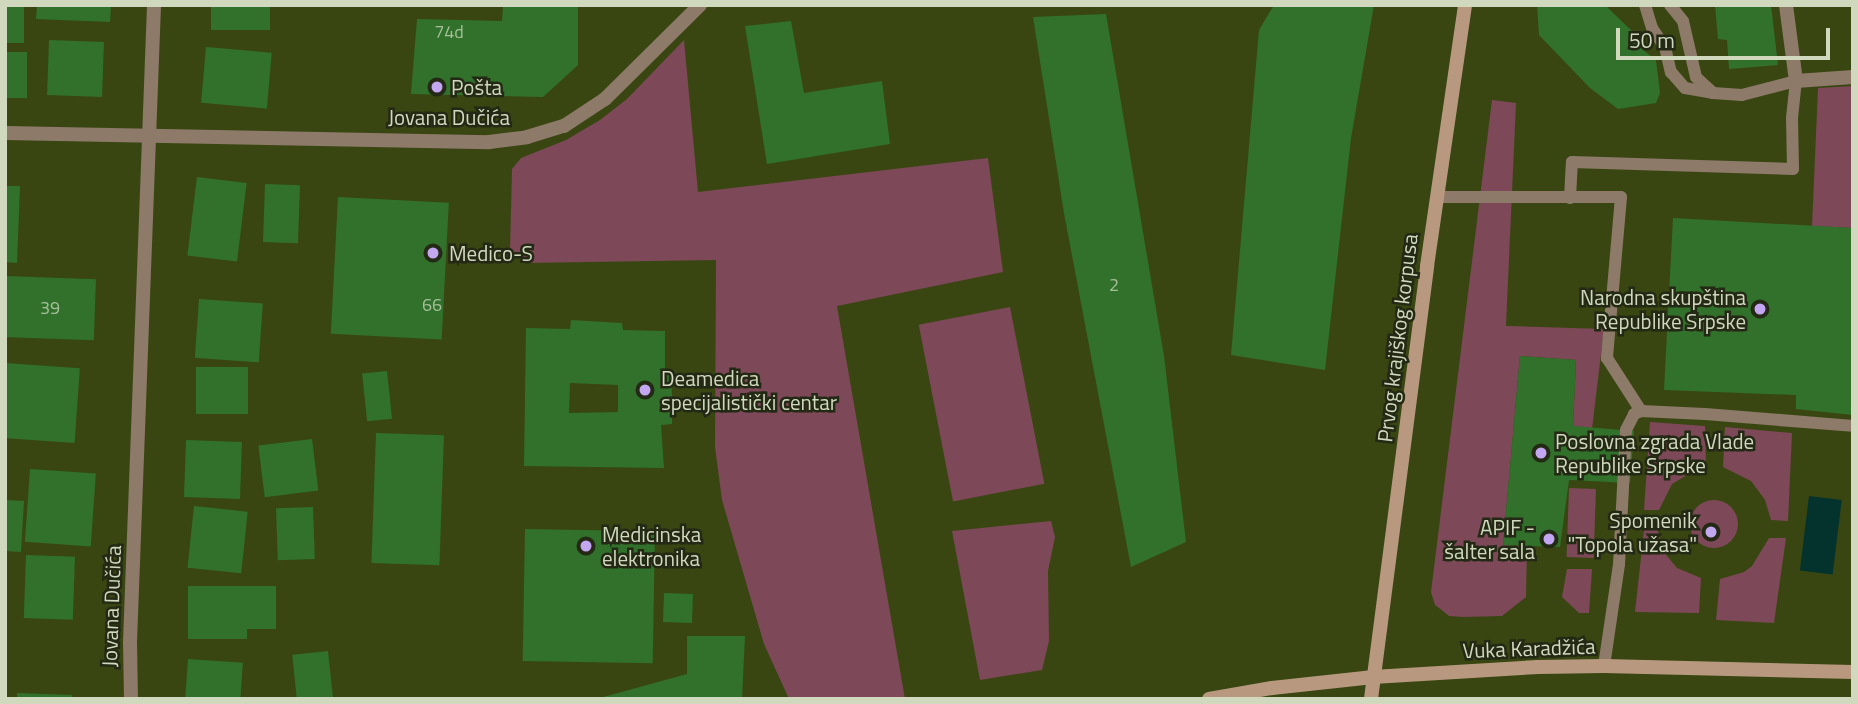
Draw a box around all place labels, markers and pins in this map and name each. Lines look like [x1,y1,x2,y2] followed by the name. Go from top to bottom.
[451,74,502,100] place label: Pošta
[429,79,445,95] marker: Pošta
[449,240,533,266] place label: Medico-S
[423,243,443,263] marker: Medico-S
[1580,284,1746,334] place label: Narodna skupština Republike Srpske
[1752,301,1768,317] marker: Narodna skupština Republike Srpske
[661,365,837,415] place label: Deamedica specijalistički centar
[635,380,655,400] marker: Deamedica specijalistički centar
[1555,428,1754,478] place label: Poslovna zgrada Vlade Republike Srpske
[1533,445,1549,461] marker: Poslovna zgrada Vlade Republike Srpske
[1568,507,1697,557] place label: Spomenik "Topola užasa"
[1444,514,1535,564] place label: APIF - šalter sala
[602,521,701,571] place label: Medicinska elektronika
[1703,524,1719,540] marker: Spomenik "Topola užasa"
[1541,531,1557,547] marker: APIF - šalter sala
[576,536,596,556] marker: Medicinska elektronika

